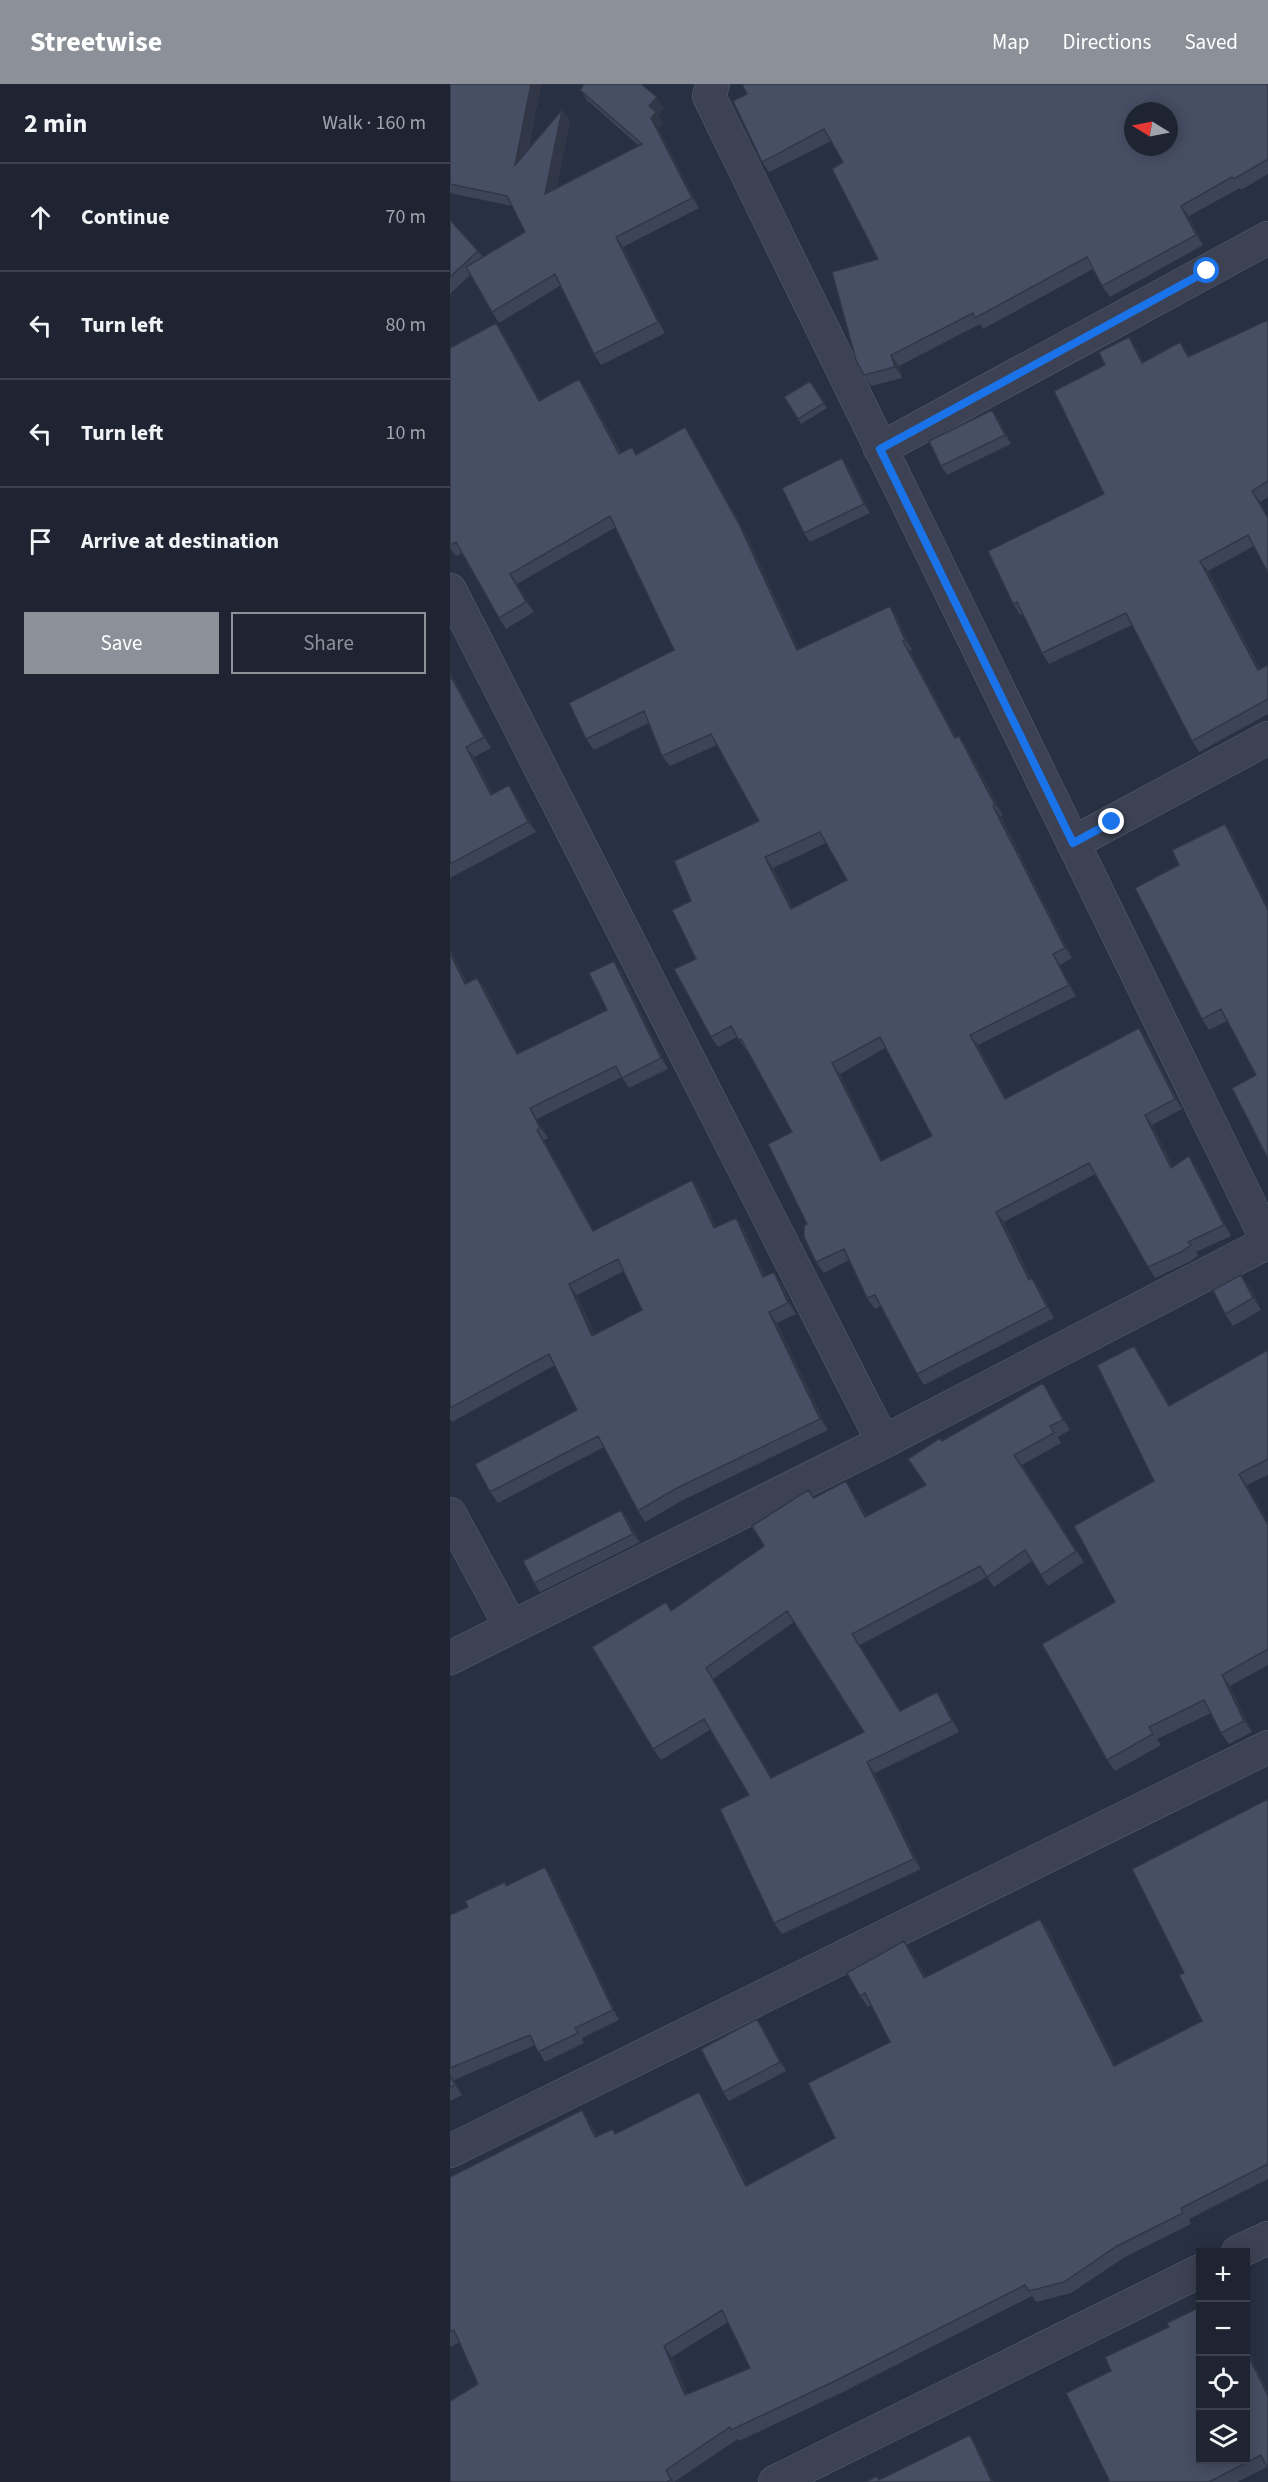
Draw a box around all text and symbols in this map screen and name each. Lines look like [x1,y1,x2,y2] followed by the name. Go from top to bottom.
[30,22,162,62] text: Streetwise
[992,27,1030,57] text: Map
[1063,27,1151,57] text: Directions
[1184,27,1238,57] text: Saved
[1124,102,1178,156] north arrow
[24,105,87,142] text: 2 min
[322,109,426,137] text: Walk · 160 m
[24,201,57,234] icon: ahead
[81,201,170,233] text: Continue
[386,203,426,231] text: 70 m
[1193,257,1219,283] route start
[24,309,57,342] icon: left
[81,309,163,341] text: Turn left
[386,311,426,339] text: 80 m
[24,417,57,450] icon: left
[81,417,163,449] text: Turn left
[386,419,426,447] text: 10 m
[24,525,57,558] icon: arrive
[81,525,279,557] text: Arrive at destination
[24,612,219,674] button: Save
[231,612,426,674] button: Share
[1098,808,1124,834] route end
[1196,2248,1250,2464] map controls
[1196,2248,1250,2302] button: +
[1196,2302,1250,2356] button: −
[1196,2356,1250,2410] button: locate
[1196,2410,1250,2464] button: layers

